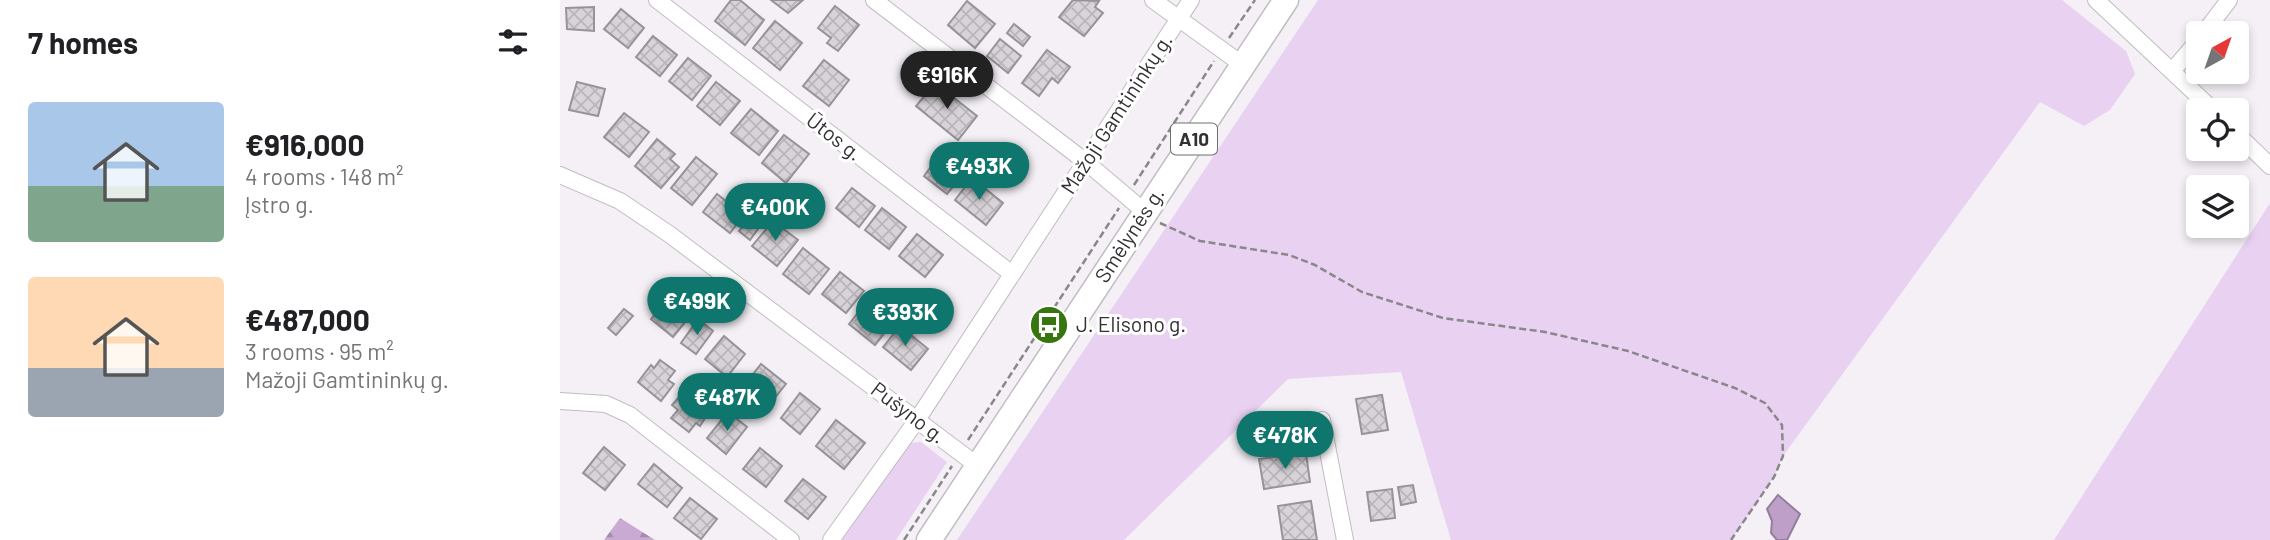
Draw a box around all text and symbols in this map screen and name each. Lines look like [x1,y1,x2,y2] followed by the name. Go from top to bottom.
[2186,21,2249,84] north arrow
[2186,21,2249,238] map controls
[494,23,532,61] icon: filters
[28,24,138,60] text: 7 homes
[1055,28,1177,198] street label: Mažoji Gamtininkų g.
[898,52,996,111] pin: €916K
[916,60,978,88] text: €916K
[2186,98,2249,161] button: locate
[802,106,868,165] street label: Ūtos g.
[1171,124,1217,154] road number: A10
[245,126,365,162] text: €916,000
[84,130,168,214] icon: home
[930,142,1028,202] pin: €493K
[945,151,1013,179] text: €493K
[245,162,404,190] text: 4 rooms · 148 m²
[2186,175,2249,238] button: layers
[1089,182,1169,287] street label: Smėlynės g.
[726,184,824,243] pin: €400K
[245,190,314,218] text: Įstro g.
[740,192,810,220] text: €400K
[648,278,746,337] pin: €499K
[663,286,731,314] text: €499K
[856,288,954,348] pin: €393K
[872,297,938,325] text: €393K
[245,301,370,337] text: €487,000
[1028,304,1070,346] bus stop icon: J. Elisono g.
[84,305,168,389] icon: home
[1076,311,1186,336] place label: J. Elisono g.
[245,337,394,365] text: 3 rooms · 95 m²
[245,365,449,393] text: Mažoji Gamtininkų g.
[678,374,776,433] pin: €487K
[867,376,951,448] street label: Pušyno g.
[694,382,760,410] text: €487K
[1236,412,1334,471] pin: €478K
[1252,420,1318,448] text: €478K

